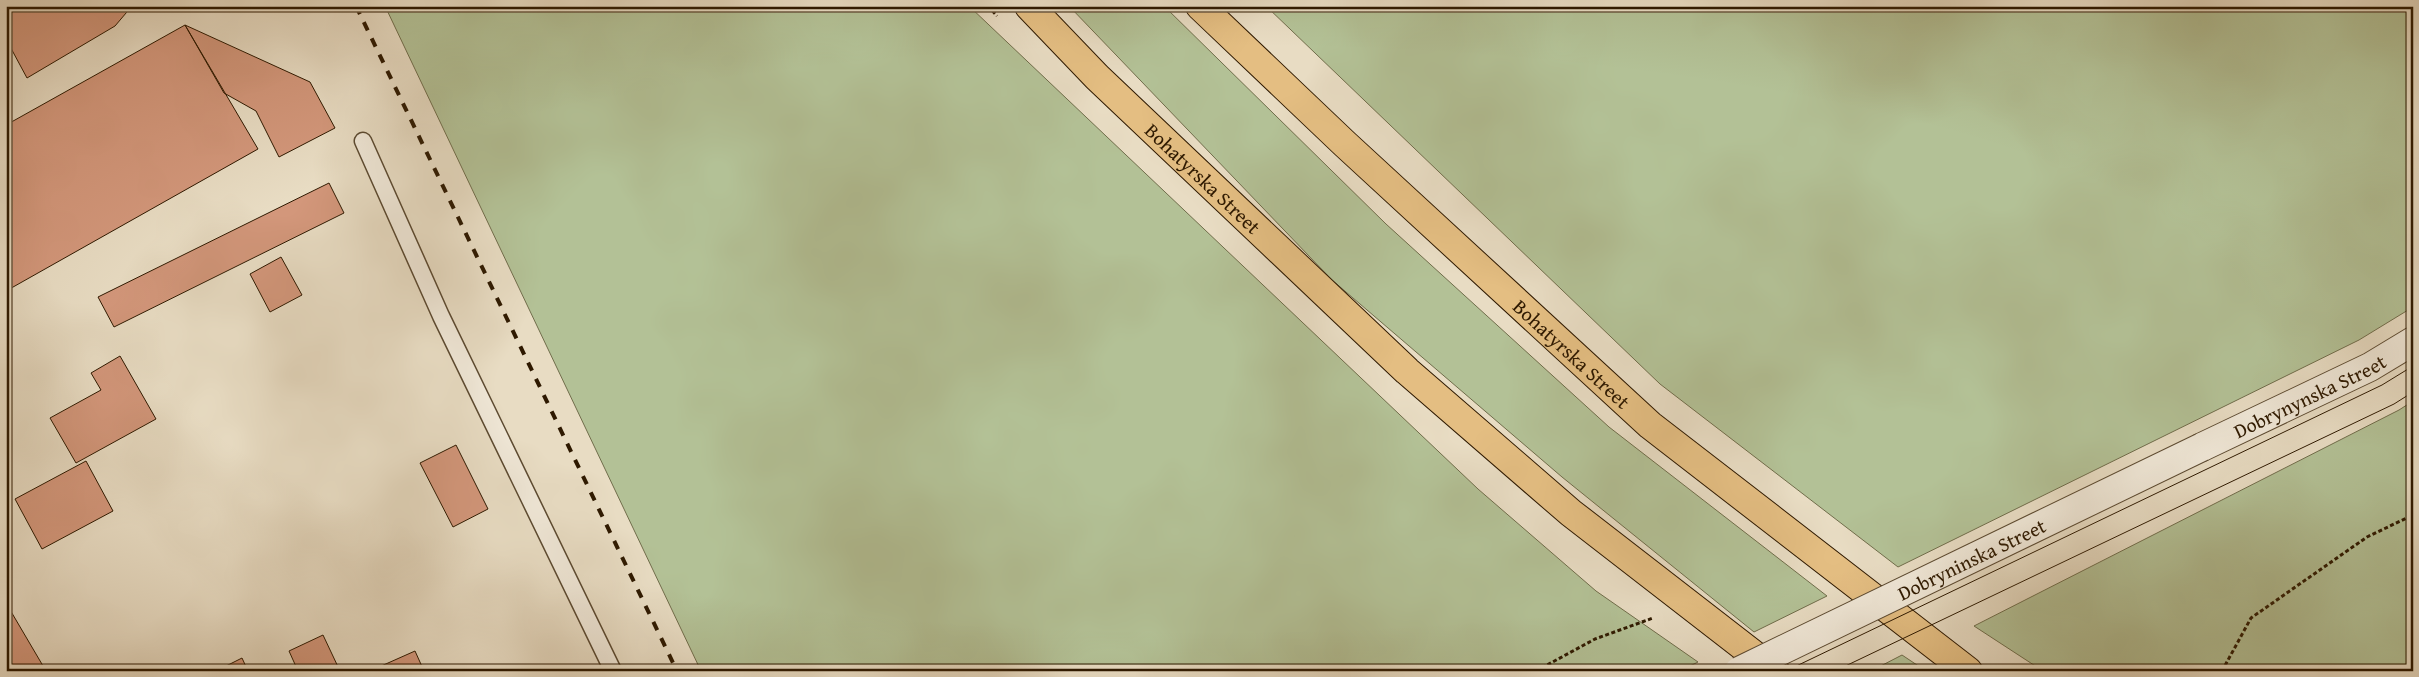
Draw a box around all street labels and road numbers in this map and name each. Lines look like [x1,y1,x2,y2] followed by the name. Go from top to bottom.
[1139,116,1268,240] street label: Bohatyrska Street
[1507,292,1637,415] street label: Bohatyrska Street
[2228,346,2391,445] street label: Dobrynynska Street
[1892,510,2050,607] street label: Dobryninska Street

